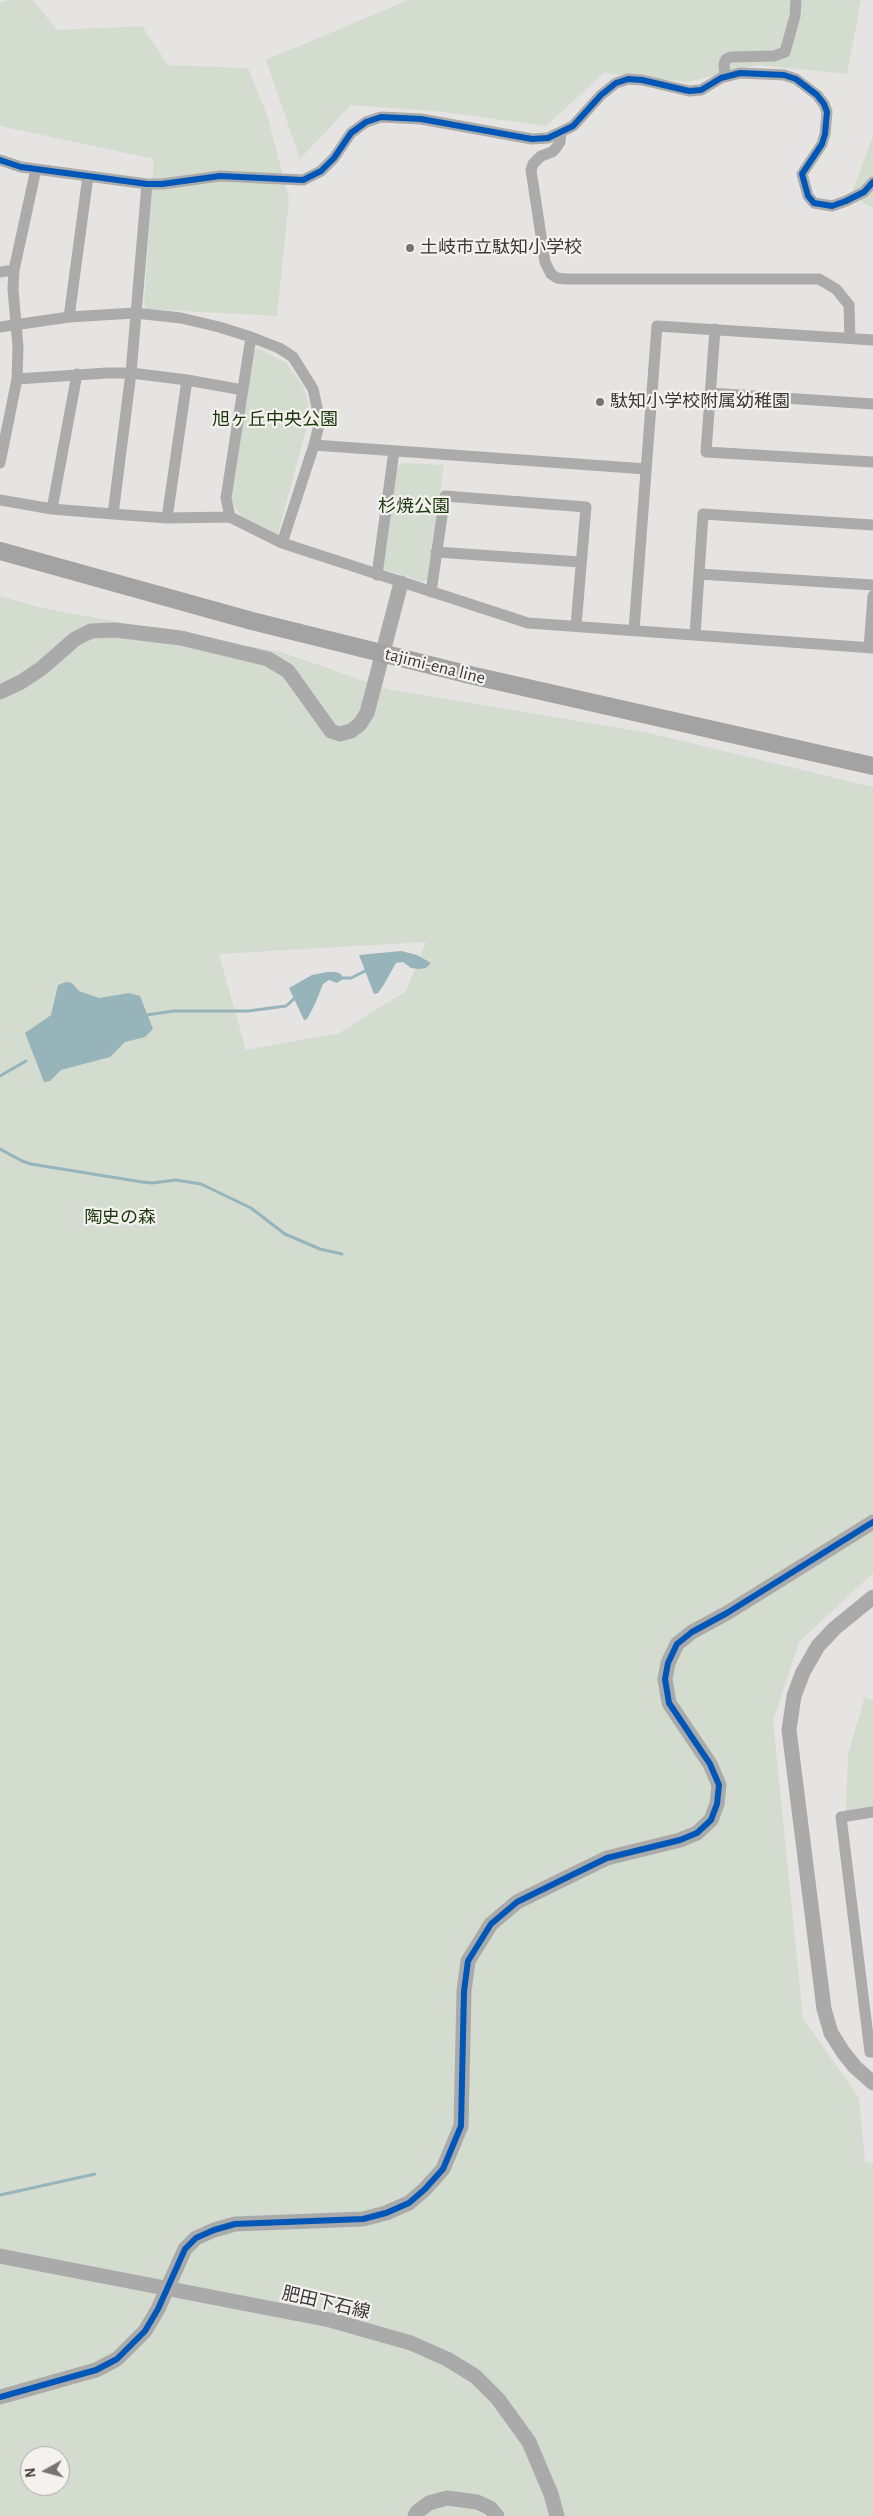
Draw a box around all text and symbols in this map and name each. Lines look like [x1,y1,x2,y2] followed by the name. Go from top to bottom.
[420,237,582,259] place label: 土岐市立駄知小学校
[404,242,416,254] marker: 土岐市立駄知小学校
[610,391,790,413] place label: 駄知小学校附属幼稚園
[594,396,606,408] marker: 駄知小学校附属幼稚園
[212,409,338,431] park label: 旭ヶ丘中央公園
[378,496,450,518] park label: 杉焼公園
[383,643,487,689] street label: tajimi-ena line
[84,1207,156,1229] park label: 陶史の森
[280,2282,372,2324] street label: 肥田下石線
[20,2446,70,2496] north arrow
[24,2467,39,2478] text: N

